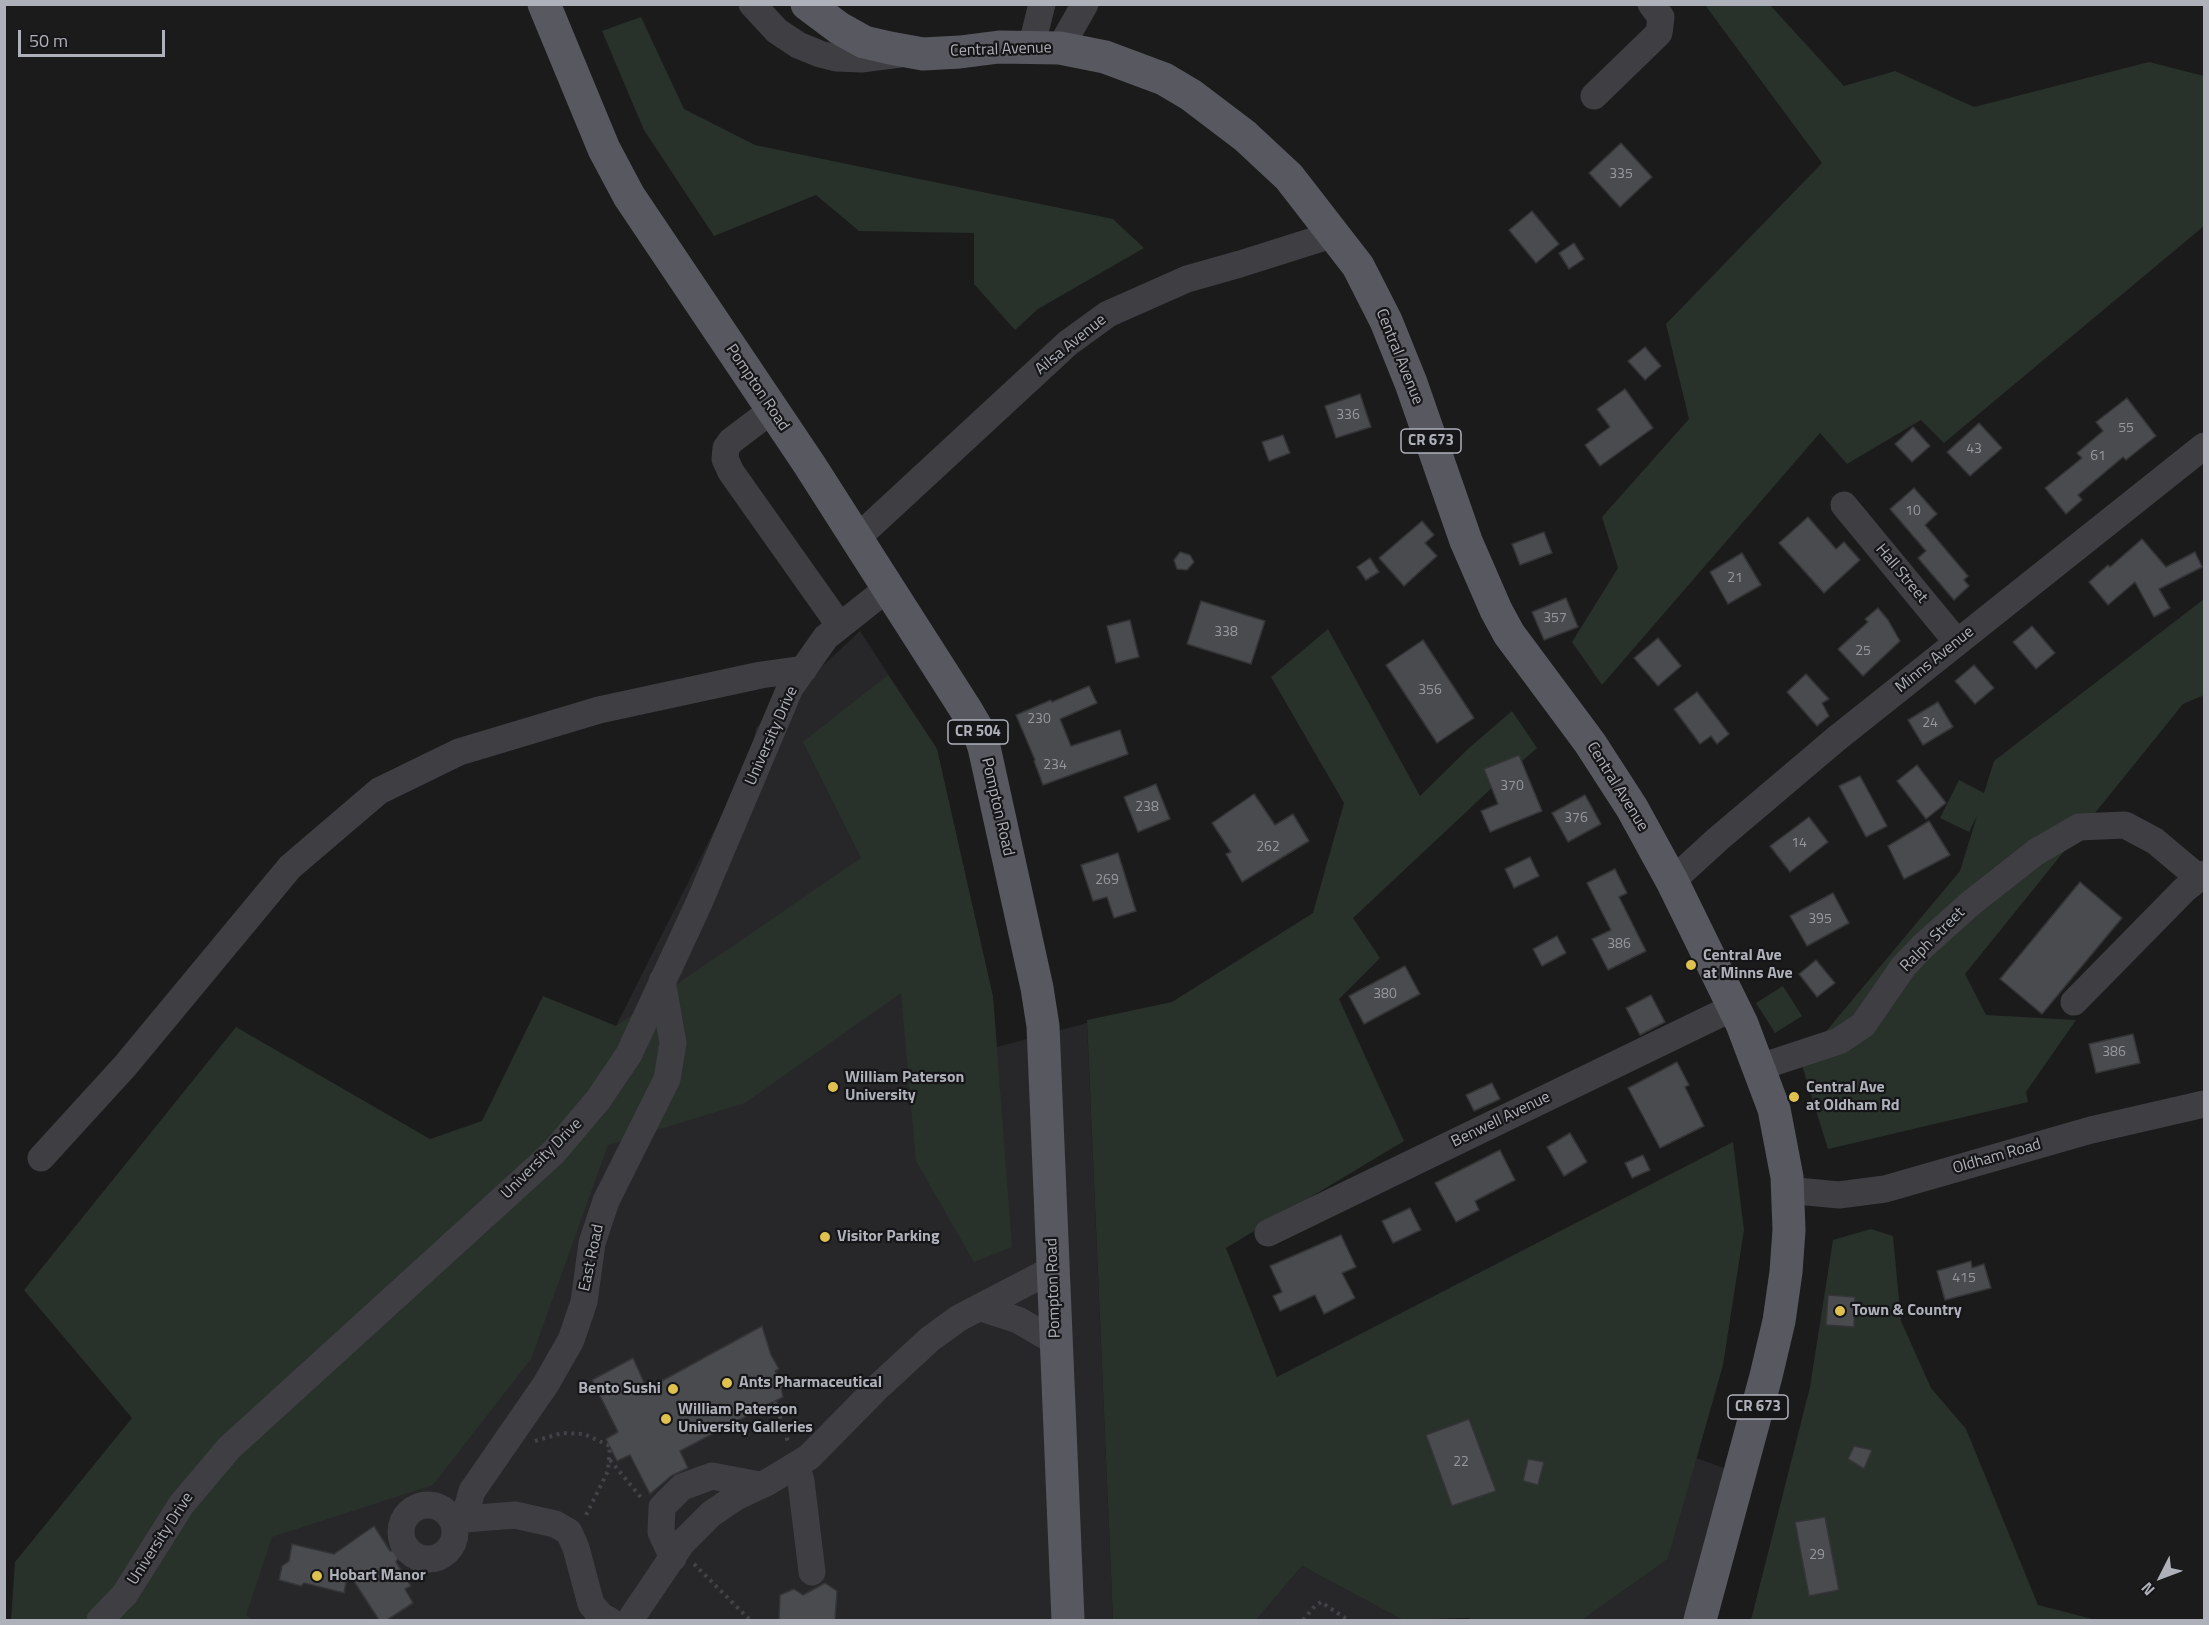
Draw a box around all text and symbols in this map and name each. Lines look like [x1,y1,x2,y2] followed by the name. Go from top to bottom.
[21,18,168,56] scale bar
[29,27,68,54] text: 50 m
[950,39,1052,61] street label: Central Avenue
[1609,167,1633,183] house number: 335
[1371,306,1427,408] street label: Central Avenue
[1032,311,1110,379] street label: Ailsa Avenue
[721,341,793,435] street label: Pompton Road
[1336,408,1360,424] house number: 336
[2118,421,2134,437] house number: 55
[1401,429,1461,453] road number: CR 673
[1966,442,1982,458] house number: 43
[2090,449,2106,465] house number: 61
[1905,504,1921,520] house number: 10
[1871,541,1931,607] street label: Hall Street
[1727,571,1743,587] house number: 21
[1543,611,1567,627] house number: 357
[1892,623,1978,697] street label: Minns Avenue
[1214,625,1238,641] house number: 338
[1855,644,1871,660] house number: 25
[1418,683,1442,699] house number: 356
[742,684,802,788] street label: University Drive
[1027,712,1051,728] house number: 230
[1922,716,1938,732] house number: 24
[948,720,1008,744] road number: CR 504
[1582,739,1652,835] street label: Central Avenue
[976,756,1018,858] street label: Pompton Road
[1043,758,1067,774] house number: 234
[1500,779,1524,795] house number: 370
[1135,800,1159,816] house number: 238
[1564,811,1588,827] house number: 376
[1791,836,1807,852] house number: 14
[1256,840,1280,856] house number: 262
[1095,873,1119,889] house number: 269
[1897,904,1969,976] street label: Ralph Street
[1808,912,1832,928] house number: 395
[1607,937,1631,953] house number: 386
[1703,946,1793,984] place label: Central Ave at Minns Ave
[1684,958,1698,972] marker: Central Ave at Minns Ave
[1373,987,1397,1003] house number: 380
[2102,1045,2126,1061] house number: 386
[845,1068,964,1106] place label: William Paterson University
[1806,1078,1900,1116] place label: Central Ave at Oldham Rd
[826,1080,840,1094] marker: William Paterson University
[1448,1088,1554,1152] street label: Benwell Avenue
[1787,1090,1801,1104] marker: Central Ave at Oldham Rd
[498,1115,586,1203] street label: University Drive
[1951,1135,2043,1179] street label: Oldham Road
[576,1223,608,1293] street label: East Road
[837,1227,939,1247] place label: Visitor Parking
[818,1230,832,1244] marker: Visitor Parking
[1043,1237,1065,1339] street label: Pompton Road
[1952,1271,1976,1287] house number: 415
[1852,1301,1962,1321] place label: Town & Country
[1833,1304,1847,1318] marker: Town & Country
[739,1373,882,1393] place label: Ants Pharmaceutical
[720,1376,734,1390] marker: Ants Pharmaceutical
[578,1379,661,1399] place label: Bento Sushi
[666,1382,680,1396] marker: Bento Sushi
[1728,1395,1788,1419] road number: CR 673
[678,1400,813,1438] place label: William Paterson University Galleries
[659,1412,673,1426] marker: William Paterson University Galleries
[1453,1455,1469,1471] house number: 22
[124,1489,198,1589] street label: University Drive
[2131,1547,2191,1607] north arrow
[1809,1548,1825,1564] house number: 29
[329,1566,426,1586] place label: Hobart Manor
[310,1569,324,1583] marker: Hobart Manor
[2135,1577,2160,1601] text: N

